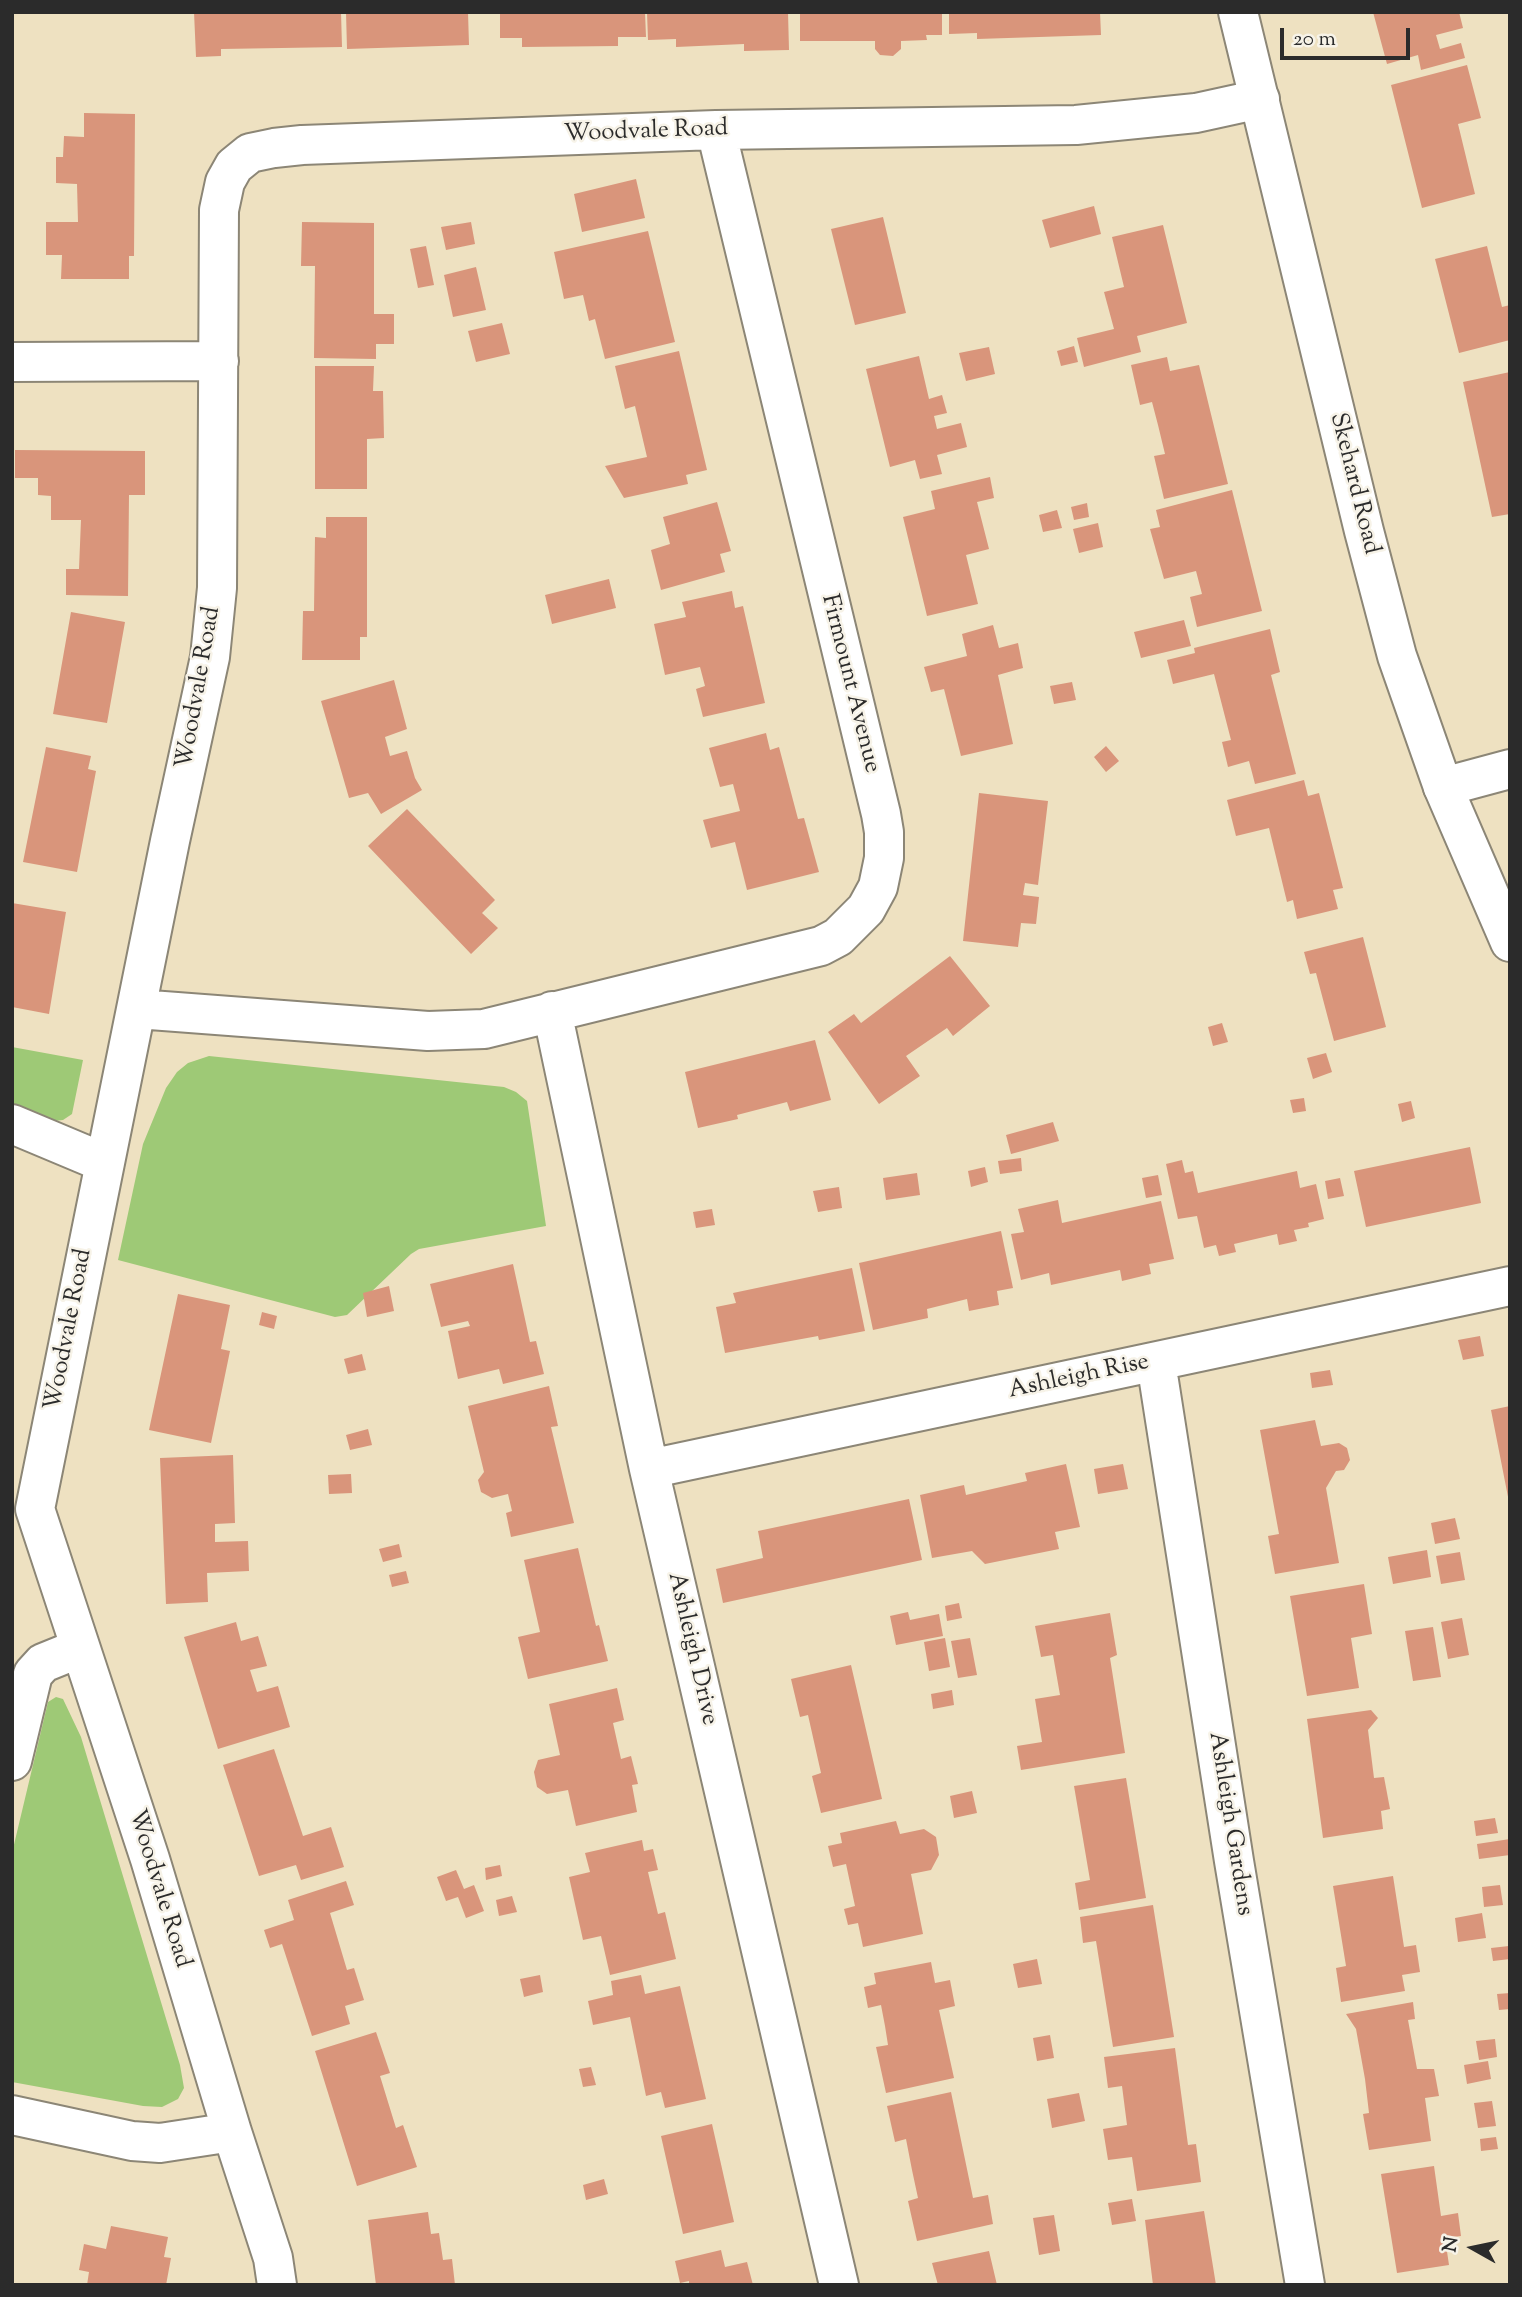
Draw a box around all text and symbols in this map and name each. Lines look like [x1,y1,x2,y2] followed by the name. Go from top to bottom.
[1284,14,1414,58] scale bar
[1293,25,1336,55] text: 20 m
[563,116,729,150] street label: Woodvale Road
[1322,410,1384,558] street label: Skehard Road
[813,592,885,776] street label: Firmount Avenue
[172,605,228,771] street label: Woodvale Road
[40,1247,100,1413] street label: Woodvale Road
[1006,1349,1152,1407] street label: Ashleigh Rise
[659,1570,723,1728] street label: Ashleigh Drive
[1200,1730,1258,1918] street label: Ashleigh Gardens
[120,1806,196,1972] street label: Woodvale Road
[1438,2213,1508,2283] north arrow
[1437,2235,1466,2254] text: N

